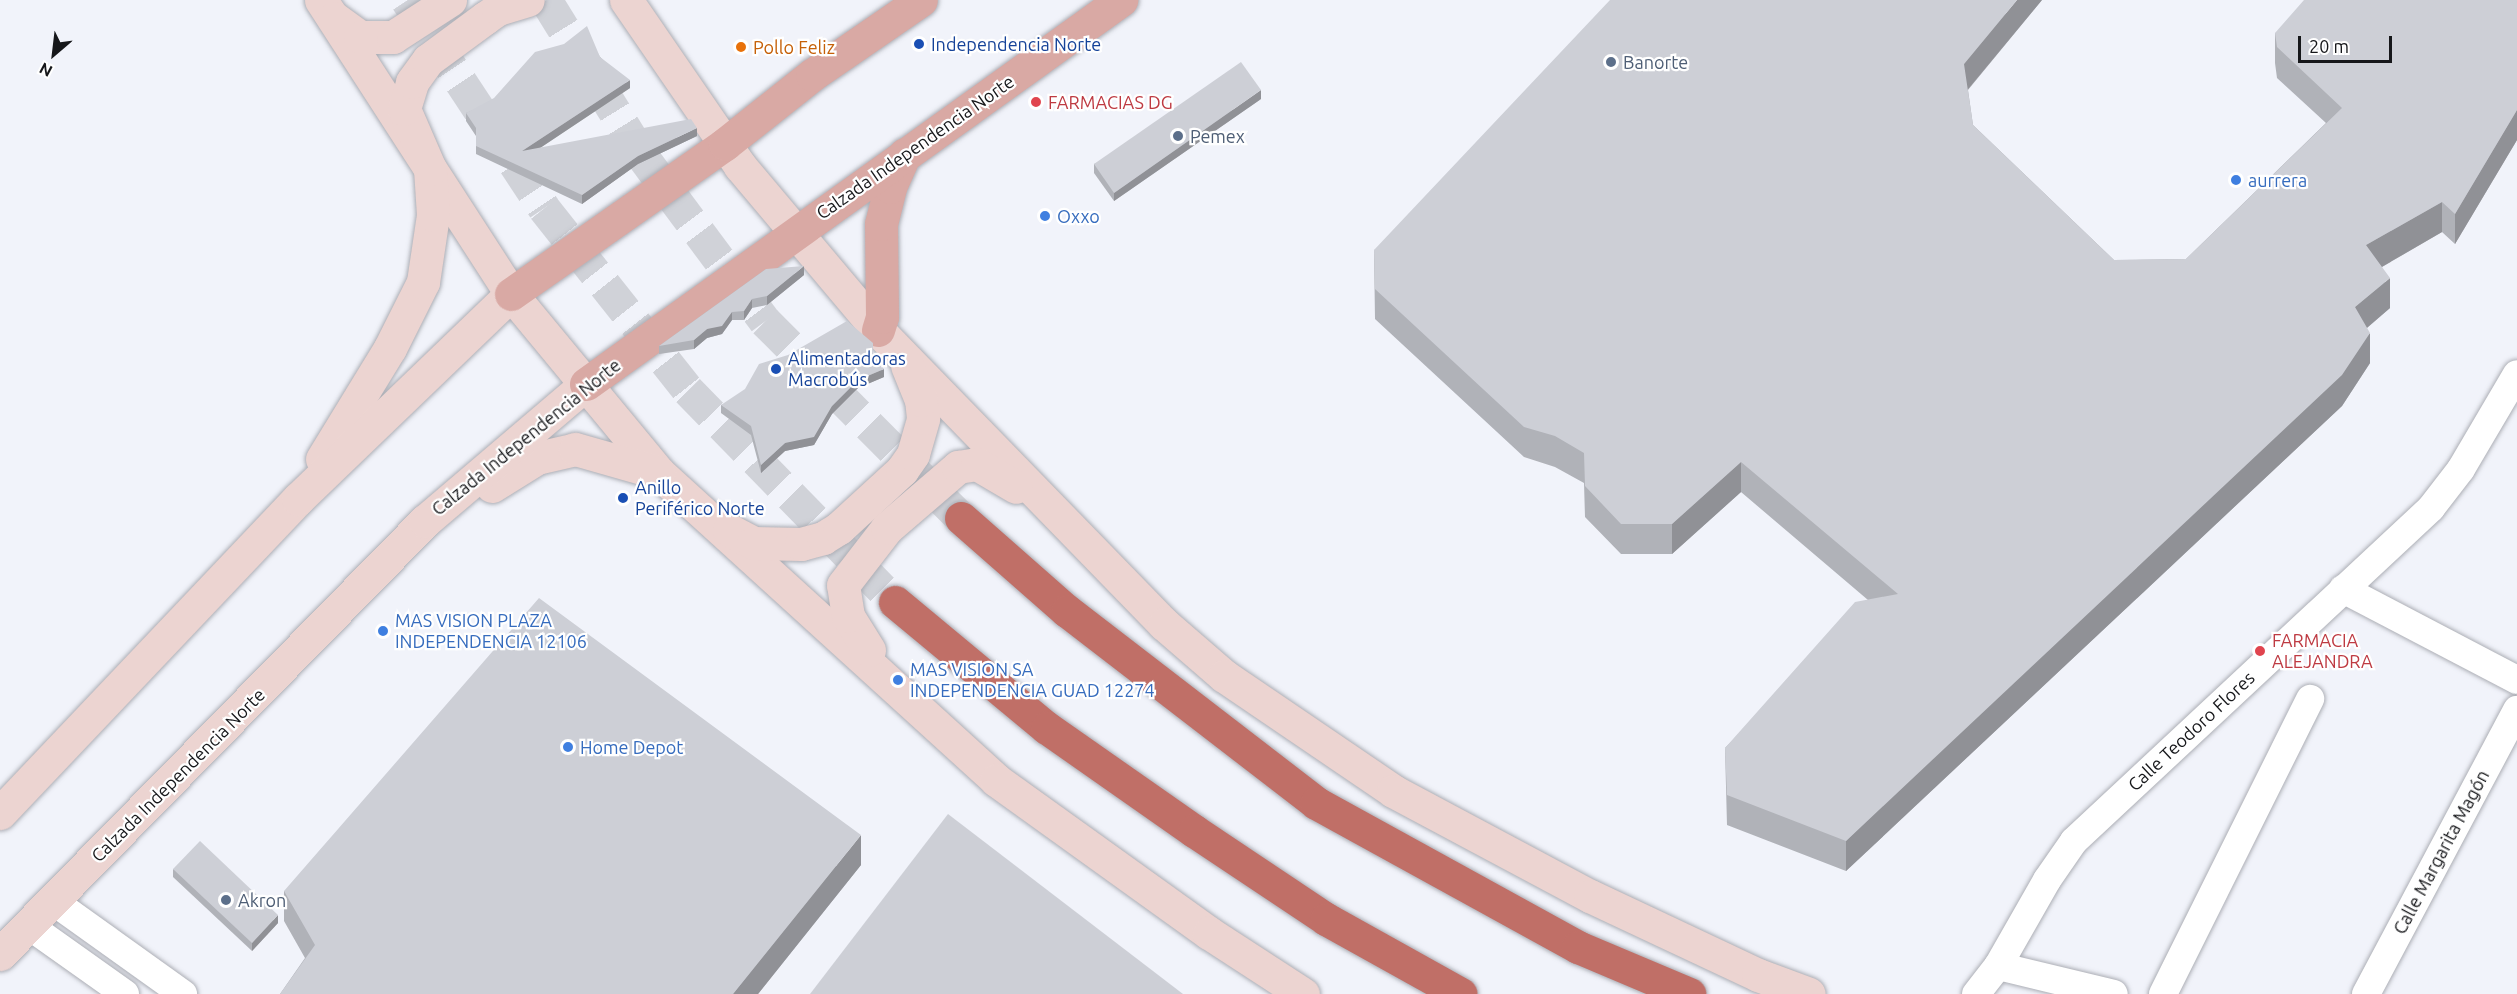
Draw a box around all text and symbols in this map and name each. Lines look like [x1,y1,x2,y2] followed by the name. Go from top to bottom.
[24,24,84,84] north arrow
[2301,24,2396,62] scale bar
[931,33,1101,55] place label: Independencia Norte
[753,36,835,58] place label: Pollo Feliz
[2309,36,2349,56] text: 20 m
[912,37,926,51] marker: Independencia Norte
[734,40,748,54] marker: Pollo Feliz
[1623,51,1688,73] place label: Banorte
[1604,55,1618,69] marker: Banorte
[36,59,55,81] text: N
[812,70,1018,224] street label: Calzada Independencia Norte
[1048,91,1173,113] place label: FARMACIAS DG
[1029,95,1043,109] marker: FARMACIAS DG
[1190,125,1245,147] place label: Pemex
[1171,129,1185,143] marker: Pemex
[2248,169,2307,191] place label: aurrera
[2229,173,2243,187] marker: aurrera
[1057,205,1100,227] place label: Oxxo
[1038,209,1052,223] marker: Oxxo
[788,348,906,391] place label: Alimentadoras Macrobús
[427,354,625,520] street label: Calzada Independencia Norte
[769,362,783,376] marker: Alimentadoras Macrobús
[635,477,765,520] place label: Anillo Periférico Norte
[616,491,630,505] marker: Anillo Periférico Norte
[395,610,587,652] place label: MAS VISION PLAZA INDEPENDENCIA 12106
[376,624,390,638] marker: MAS VISION PLAZA INDEPENDENCIA 12106
[2272,630,2373,672] place label: FARMACIA ALEJANDRA
[2253,644,2267,658] marker: FARMACIA ALEJANDRA
[910,659,1155,702] place label: MAS VISION SA INDEPENDENCIA GUAD 12274
[2123,667,2259,795] street label: Calle Teodoro Flores
[891,673,905,687] marker: MAS VISION SA INDEPENDENCIA GUAD 12274
[87,684,269,866] street label: Calzada Independencia Norte
[580,736,683,758] place label: Home Depot
[561,740,575,754] marker: Home Depot
[2389,766,2493,938] street label: Calle Margarita Magón
[238,889,286,911] place label: Akron
[219,893,233,907] marker: Akron

